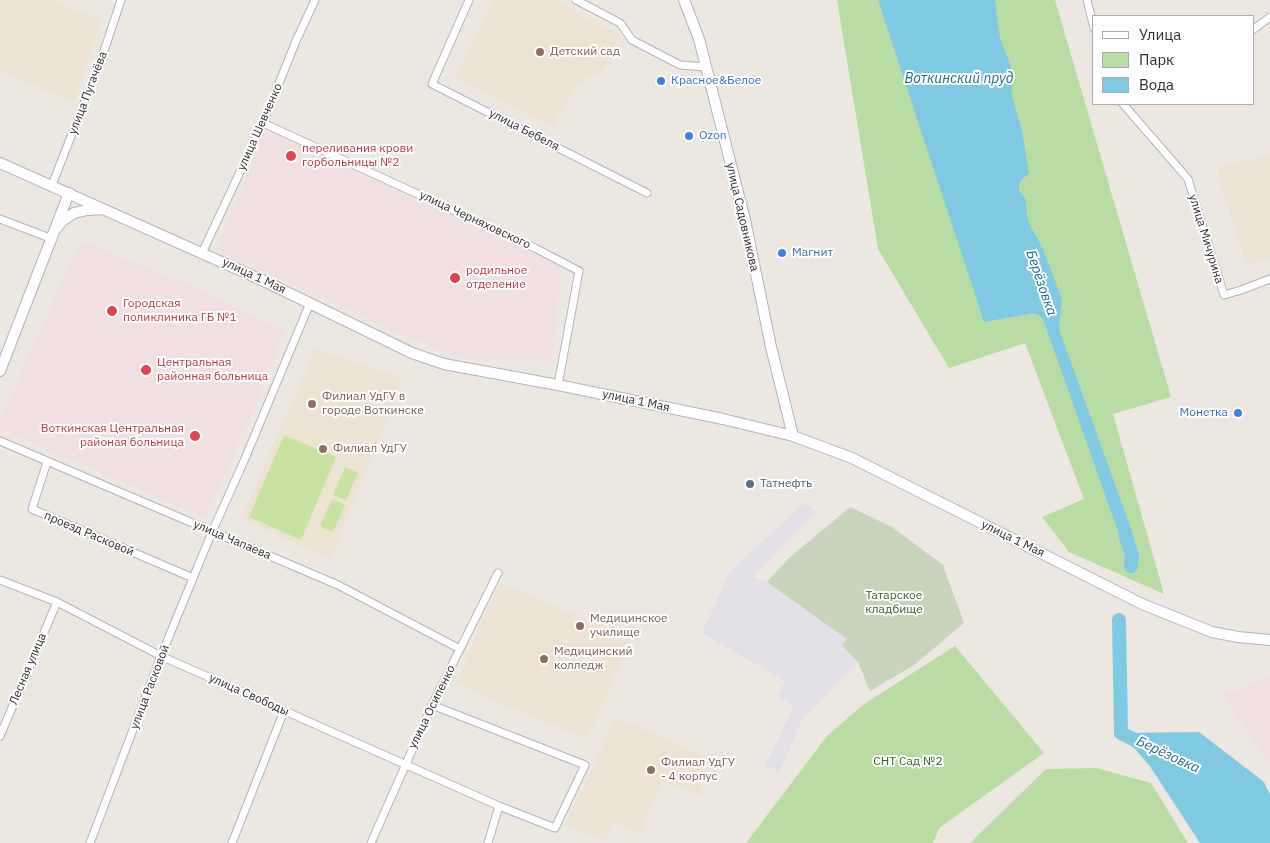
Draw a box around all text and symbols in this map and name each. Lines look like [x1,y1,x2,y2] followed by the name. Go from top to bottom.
[1092,15,1255,105] legend
[1139,25,1181,44] text: Улица
[550,45,620,59] place label: Детский сад
[534,46,546,58] marker: Детский сад
[66,49,110,137] street label: улица Пугачёва
[1139,50,1174,69] text: Парк
[904,71,1014,87] water label: Воткинский пруд
[671,74,761,88] place label: Красное&Белое
[655,75,667,87] marker: Красное&Белое
[1139,75,1174,94] text: Вода
[234,81,286,173] street label: улица Шевченко
[486,106,562,154] street label: улица Бебеля
[699,129,726,143] place label: Ozon
[683,130,695,142] marker: Ozon
[302,142,413,170] place label: переливания крови горбольницы №2
[284,149,298,163] marker: переливания крови горбольницы №2
[722,161,762,273] street label: улица Садовникова
[417,188,533,252] street label: улица Черняховского
[1186,193,1226,285] street label: улица Мичурина
[792,246,833,260] place label: Магнит
[776,247,788,259] marker: Магнит
[1022,248,1060,318] water label: Берёзовка
[220,255,288,297] street label: улица 1 Мая
[466,264,527,292] place label: родильное отделение
[448,271,462,285] marker: родильное отделение
[123,297,237,325] place label: Городская поликлиника ГБ №1
[105,304,119,318] marker: Городская поликлиника ГБ №1
[157,356,268,384] place label: Центральная районная больница
[139,363,153,377] marker: Центральная районная больница
[601,387,671,415] street label: улица 1 Мая
[322,390,424,418] place label: Филиал УдГУ в городе Воткинске
[306,398,318,410] marker: Филиал УдГУ в городе Воткинске
[1179,406,1228,420] place label: Монетка
[1232,407,1244,419] marker: Монетка
[41,422,184,450] place label: Воткинская Центральная районая больница
[188,429,202,443] marker: Воткинская Центральная районая больница
[333,442,407,456] place label: Филиал УдГУ
[317,443,329,455] marker: Филиал УдГУ
[760,477,812,491] place label: Татнефть
[744,478,756,490] marker: Татнефть
[42,509,136,559] street label: проезд Расковой
[191,517,273,563] street label: улица Чапаева
[979,517,1047,561] street label: улица 1 Мая
[865,589,923,617] park label: Татарское кладбище
[590,612,668,640] place label: Медицинское училище
[574,620,586,632] marker: Медицинское училище
[6,631,50,707] street label: Лесная улица
[127,643,173,731] street label: улица Расковой
[554,645,633,673] place label: Медицинский колледж
[538,653,550,665] marker: Медицинский колледж
[406,663,458,751] street label: улица Осипенко
[207,671,291,719] street label: улица Свободы
[1134,733,1202,777] water label: Берёзовка
[873,755,943,769] park label: СНТ Сад №2
[661,756,735,784] place label: Филиал УдГУ - 4 корпус
[645,764,657,776] marker: Филиал УдГУ - 4 корпус

